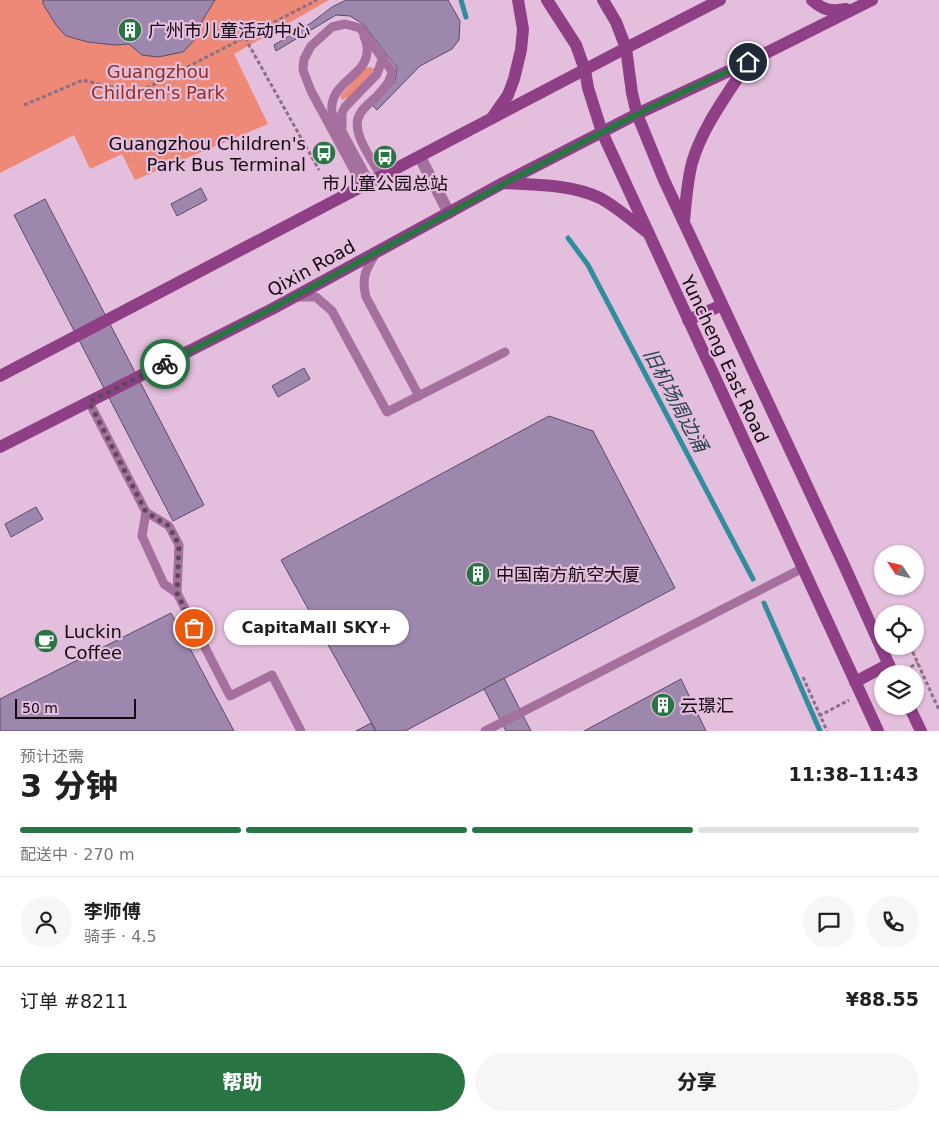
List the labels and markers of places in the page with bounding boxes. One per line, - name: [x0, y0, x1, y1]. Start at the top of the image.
- building icon: 广州市儿童活动中心: [117, 17, 143, 43]
- place label: 广州市儿童活动中心: [148, 20, 310, 41]
- pin: [727, 41, 769, 83]
- place label: Guangzhou Children's Park Bus Terminal: [109, 133, 306, 175]
- bus stop icon: Guangzhou Children's Park Bus Terminal: [311, 140, 337, 166]
- bus stop icon: 市儿童公园总站: [372, 144, 398, 170]
- place label: 市儿童公园总站: [322, 173, 448, 194]
- building icon: 中国南方航空大厦: [465, 561, 491, 587]
- place label: 中国南方航空大厦: [496, 564, 640, 585]
- pin: [173, 607, 215, 649]
- callout: CapitaMall SKY+: [224, 610, 409, 646]
- place label: Luckin Coffee: [64, 621, 122, 663]
- cafe icon: Luckin Coffee: [33, 628, 59, 654]
- building icon: 云璟汇: [650, 692, 676, 718]
- place label: 云璟汇: [680, 695, 734, 716]

